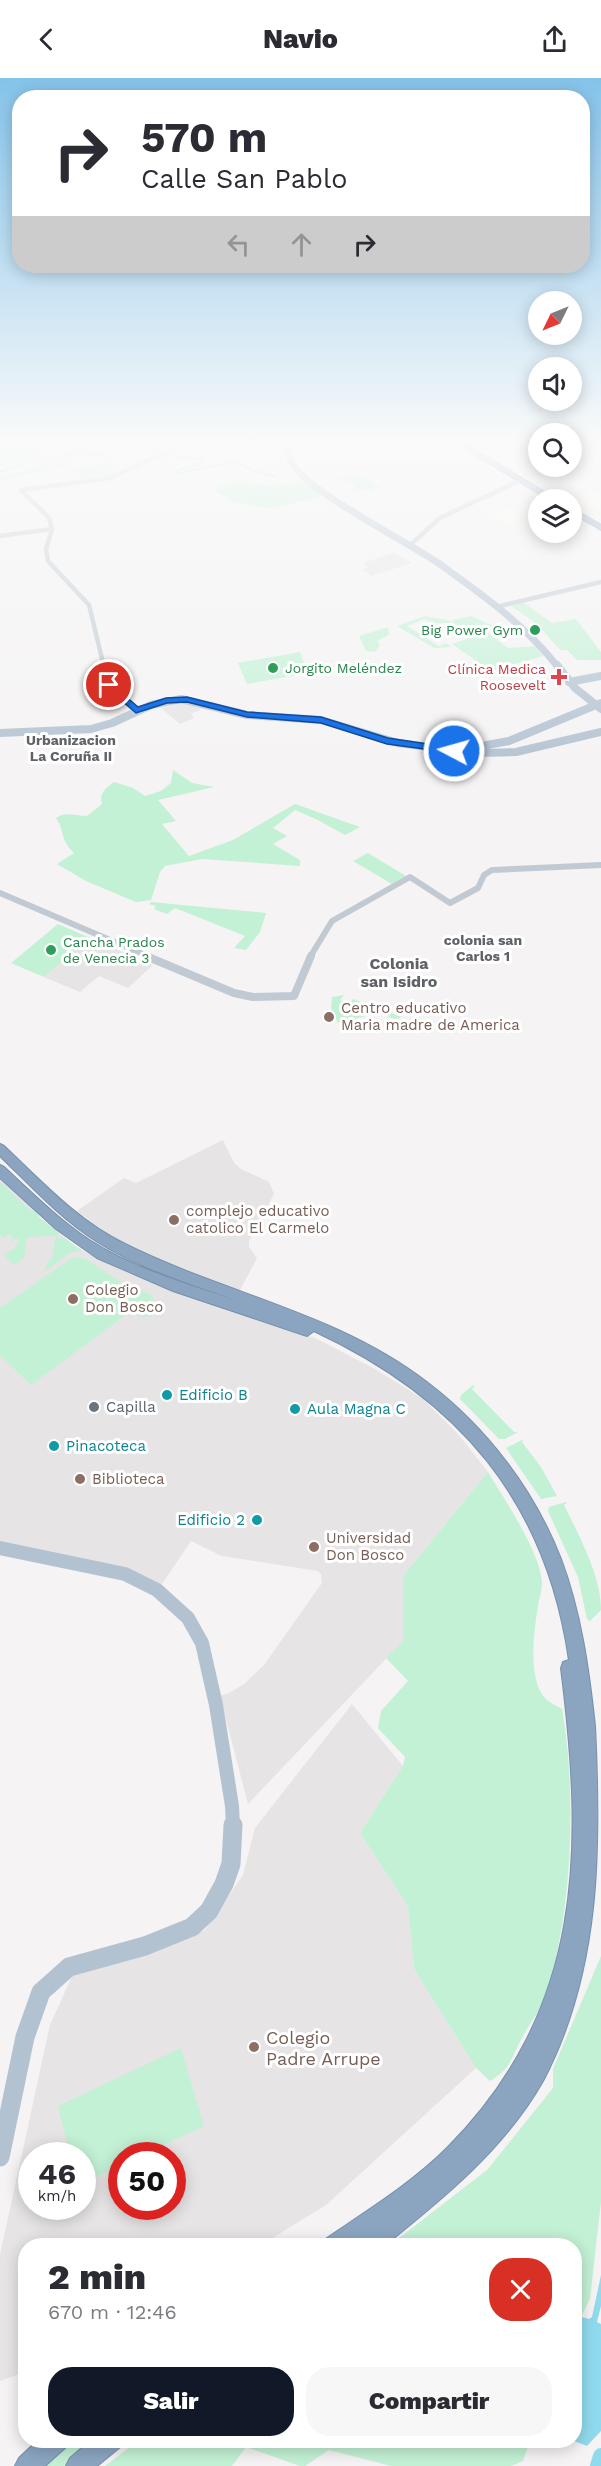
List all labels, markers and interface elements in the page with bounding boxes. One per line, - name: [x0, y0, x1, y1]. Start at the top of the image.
- icon: back: [30, 23, 63, 56]
- text: Navio: [263, 23, 338, 55]
- icon: share: [538, 23, 571, 56]
- text: 570 m: [141, 113, 267, 162]
- icon: right: [42, 114, 120, 192]
- text: Calle San Pablo: [141, 163, 348, 195]
- icon: left: [222, 228, 255, 261]
- icon: ahead: [285, 228, 318, 261]
- icon: right: [348, 228, 381, 261]
- north arrow: [528, 291, 582, 345]
- map controls: [528, 291, 582, 543]
- button: sound: [528, 357, 582, 411]
- button: search: [528, 423, 582, 477]
- button: layers: [528, 489, 582, 543]
- place label: Big Power Gym: [421, 622, 523, 638]
- marker: Big Power Gym: [528, 623, 542, 637]
- pin: [83, 659, 134, 710]
- place label: Jorgito Meléndez: [285, 660, 402, 676]
- marker: Jorgito Meléndez: [266, 661, 280, 675]
- place label: Clínica Medica Roosevelt: [448, 661, 546, 693]
- icon: arrive: [92, 668, 125, 701]
- marker: Clínica Medica Roosevelt: [550, 668, 568, 686]
- position arrow: [422, 719, 486, 783]
- district label: Urbanizacion La Coruña II: [26, 732, 116, 764]
- district label: colonia san Carlos 1: [444, 932, 522, 964]
- place label: Cancha Prados de Venecia 3: [63, 934, 165, 966]
- marker: Cancha Prados de Venecia 3: [44, 943, 58, 957]
- district label: Colonia san Isidro: [361, 954, 438, 991]
- place label: Centro educativo Maria madre de America: [341, 999, 520, 1034]
- marker: Centro educativo Maria madre de America: [322, 1010, 336, 1024]
- place label: complejo educativo catolico El Carmelo: [186, 1202, 329, 1237]
- marker: complejo educativo catolico El Carmelo: [167, 1213, 181, 1227]
- place label: Colegio Don Bosco: [85, 1281, 163, 1316]
- marker: Colegio Don Bosco: [66, 1292, 80, 1306]
- place label: Edificio B: [179, 1386, 248, 1404]
- marker: Edificio B: [160, 1388, 174, 1402]
- place label: Capilla: [106, 1398, 156, 1416]
- marker: Capilla: [87, 1400, 101, 1414]
- place label: Aula Magna C: [307, 1400, 406, 1418]
- marker: Aula Magna C: [288, 1402, 302, 1416]
- place label: Pinacoteca: [66, 1437, 147, 1455]
- marker: Pinacoteca: [47, 1439, 61, 1453]
- place label: Biblioteca: [92, 1470, 165, 1488]
- marker: Biblioteca: [73, 1472, 87, 1486]
- place label: Edificio 2: [177, 1511, 245, 1529]
- marker: Edificio 2: [250, 1513, 264, 1527]
- place label: Universidad Don Bosco: [326, 1529, 411, 1564]
- marker: Universidad Don Bosco: [307, 1540, 321, 1554]
- place label: Colegio Padre Arrupe: [266, 2027, 381, 2069]
- marker: Colegio Padre Arrupe: [247, 2040, 261, 2054]
- speed limit sign: 50: [108, 2142, 186, 2220]
- text: 46: [38, 2156, 76, 2191]
- text: km/h: [38, 2187, 76, 2205]
- text: 2 min: [48, 2256, 146, 2298]
- button: close: [489, 2258, 552, 2321]
- text: 670 m · 12:46: [48, 2300, 177, 2324]
- button: Salir: [48, 2367, 294, 2436]
- button: Compartir: [306, 2367, 552, 2436]

